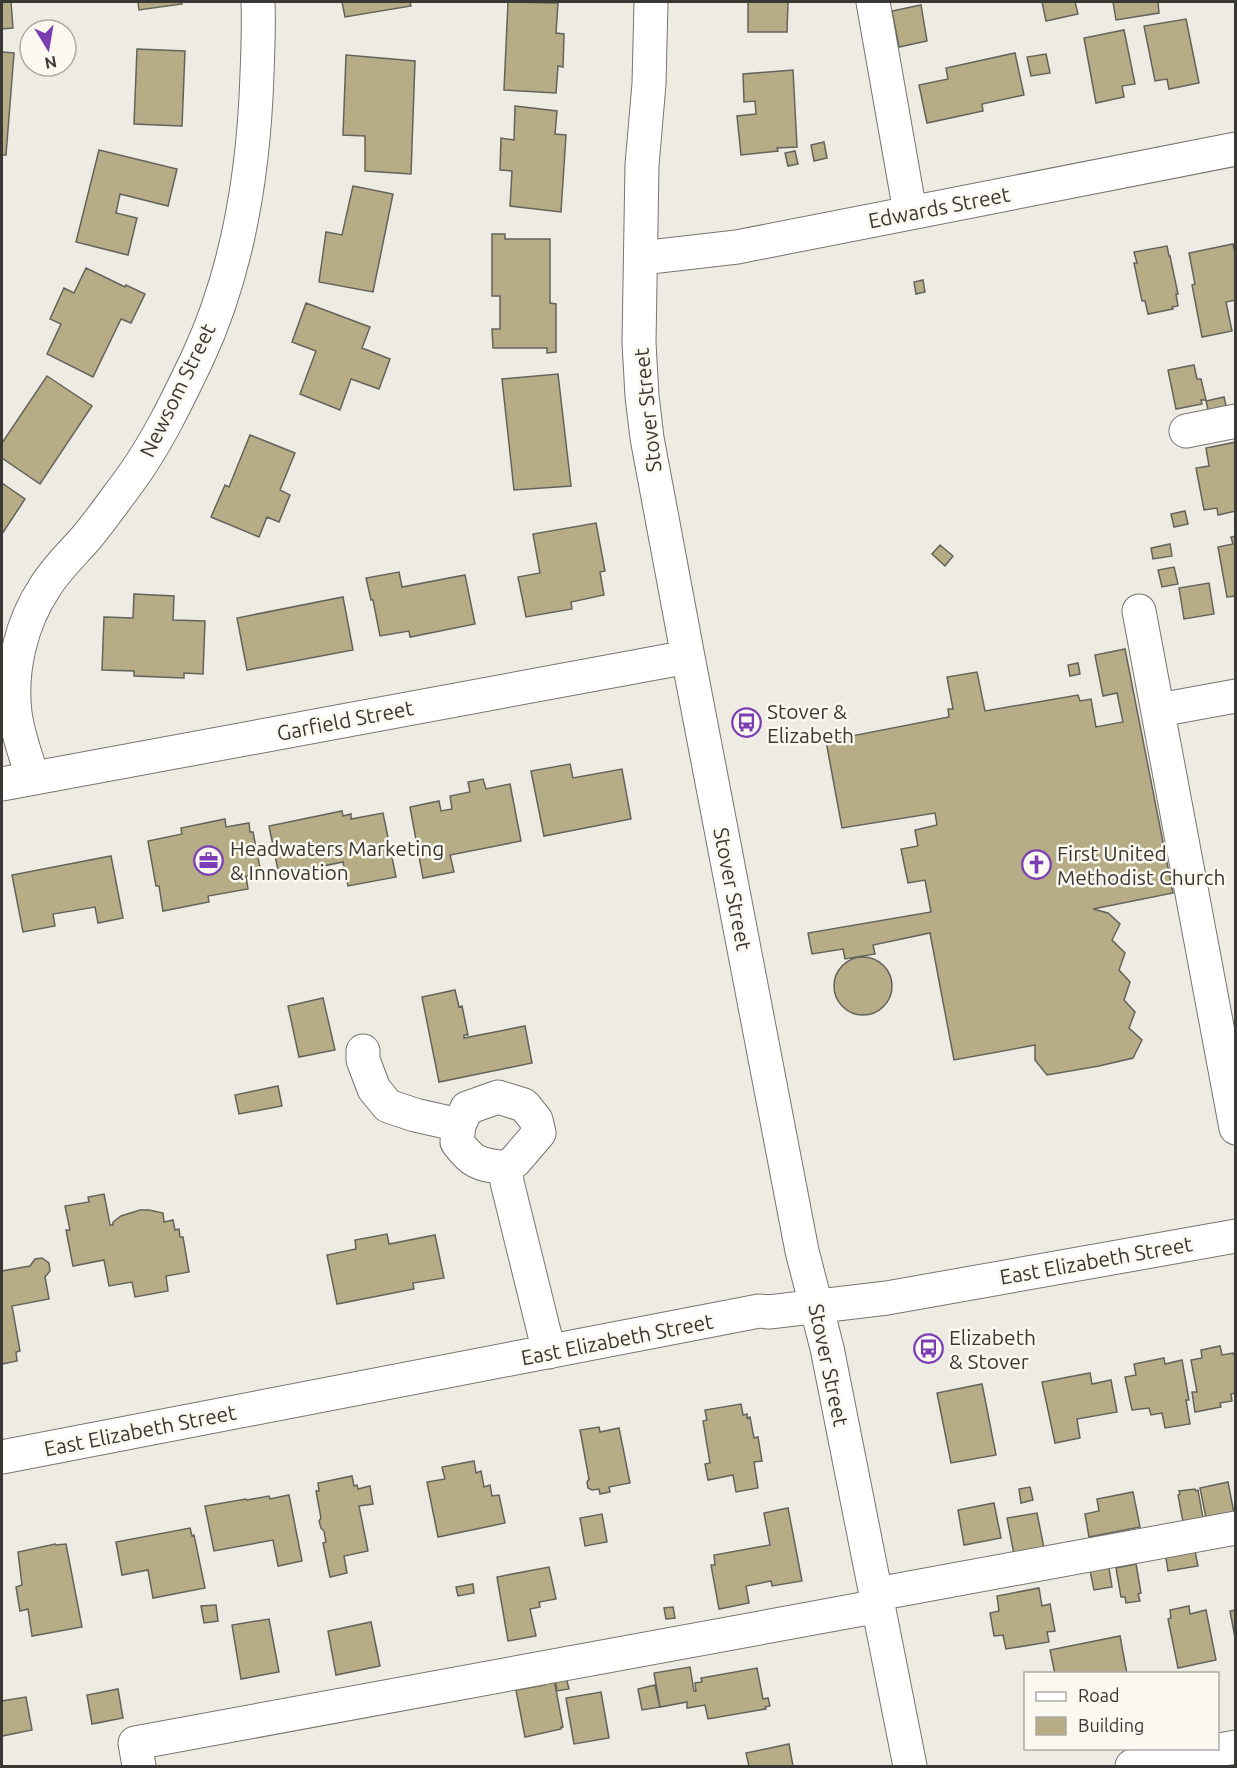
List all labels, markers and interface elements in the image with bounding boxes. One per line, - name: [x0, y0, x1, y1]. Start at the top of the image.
- north arrow: [18, 18, 78, 78]
- text: N: [43, 53, 58, 73]
- street label: Edwards Street: [866, 182, 1012, 232]
- street label: Newsom Street: [134, 319, 220, 461]
- street label: Stover Street: [629, 347, 665, 473]
- street label: Garfield Street: [275, 695, 415, 745]
- place label: Stover & Elizabeth: [767, 699, 854, 747]
- bus stop icon: Stover & Elizabeth: [730, 707, 762, 739]
- street label: Stover Street: [709, 826, 757, 952]
- place label: Headwaters Marketing & Innovation: [230, 836, 444, 884]
- place label: First United Methodist Church: [1057, 841, 1225, 889]
- office icon: Headwaters Marketing & Innovation: [193, 844, 225, 876]
- church icon: First United Methodist Church: [1020, 849, 1052, 881]
- street label: East Elizabeth Street: [998, 1231, 1194, 1289]
- street label: Stover Street: [804, 1302, 854, 1428]
- street label: East Elizabeth Street: [519, 1309, 715, 1369]
- place label: Elizabeth & Stover: [949, 1325, 1036, 1373]
- bus stop icon: Elizabeth & Stover: [912, 1333, 944, 1365]
- street label: East Elizabeth Street: [42, 1400, 238, 1460]
- legend: [1024, 1672, 1219, 1750]
- text: Road: [1078, 1685, 1120, 1705]
- text: Building: [1078, 1715, 1144, 1735]

